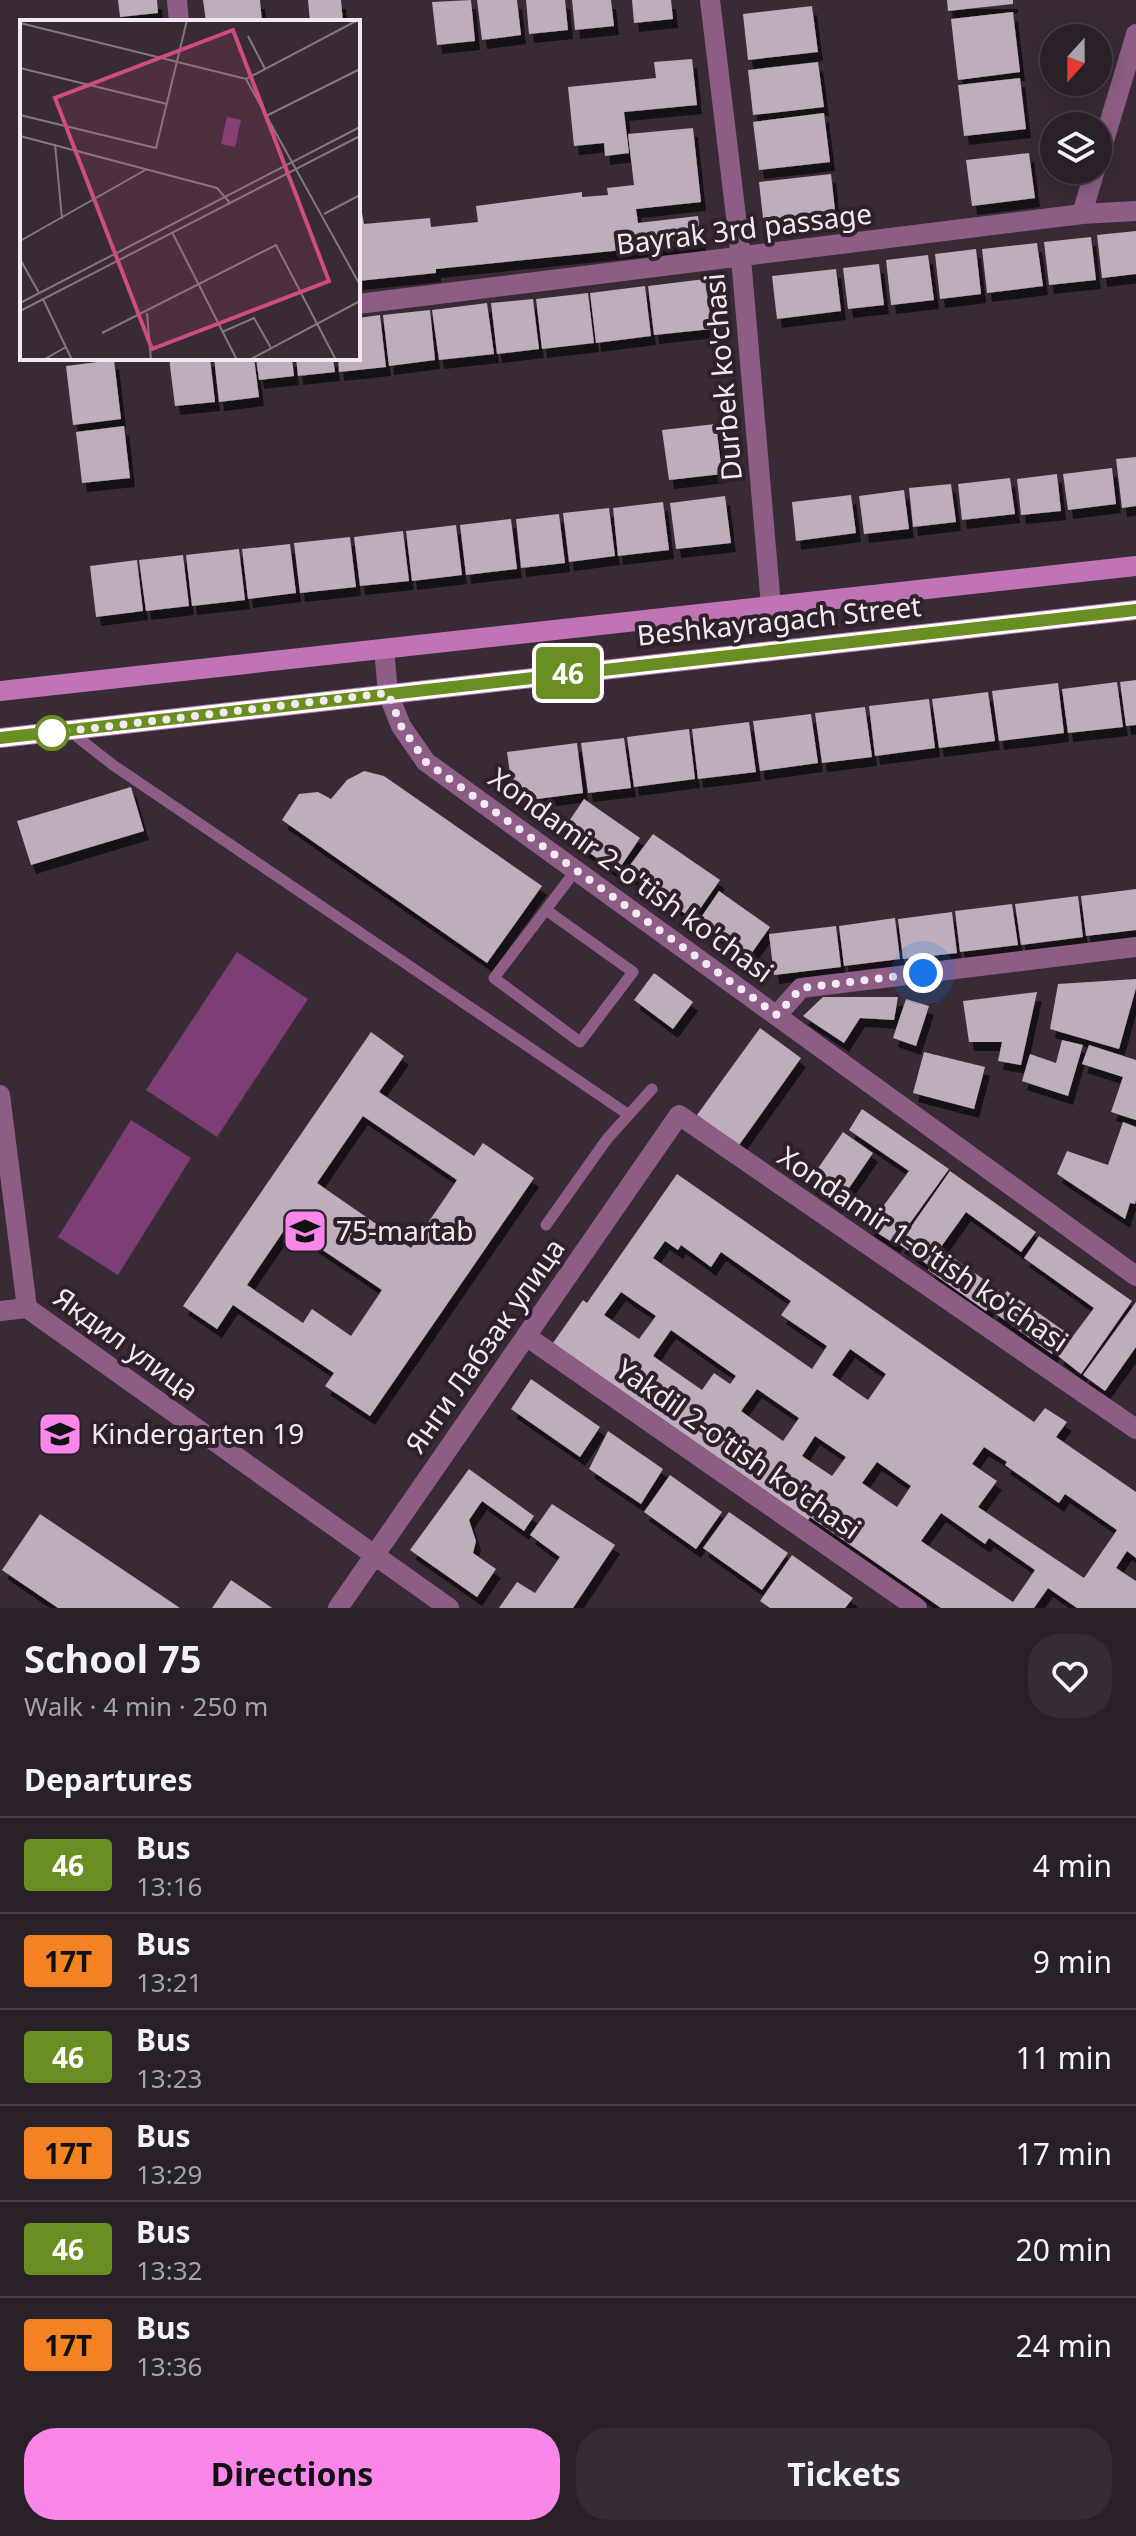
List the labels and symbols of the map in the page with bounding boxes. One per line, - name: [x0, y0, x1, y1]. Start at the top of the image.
- inset map: [20, 20, 360, 360]
- north arrow: [1040, 24, 1112, 96]
- street label: Bayrak 3rd passage: [614, 193, 874, 263]
- street label: Durbek ko'chasi: [694, 272, 750, 482]
- street label: Beshkayragach Street: [635, 586, 923, 654]
- line badge: 46: [532, 647, 604, 699]
- unlabelled marker: [35, 716, 69, 750]
- street label: Xondamir 2-o'tish ko'chasi: [482, 758, 781, 990]
- your location: [903, 953, 943, 993]
- street label: Xondamir 1-o'tish ko'chasi: [771, 1137, 1076, 1360]
- school or university icon: 75-martab: [281, 1207, 329, 1255]
- place label: 75-martab: [336, 1211, 474, 1249]
- street label: Янги Лабзак улица: [396, 1230, 573, 1461]
- street label: Якдил улица: [47, 1278, 207, 1409]
- street label: Yakdil 2-o'tish ko'chasi: [609, 1349, 869, 1547]
- school or university icon: Kindergarten 19: [36, 1410, 84, 1458]
- place label: Kindergarten 19: [91, 1414, 304, 1452]

